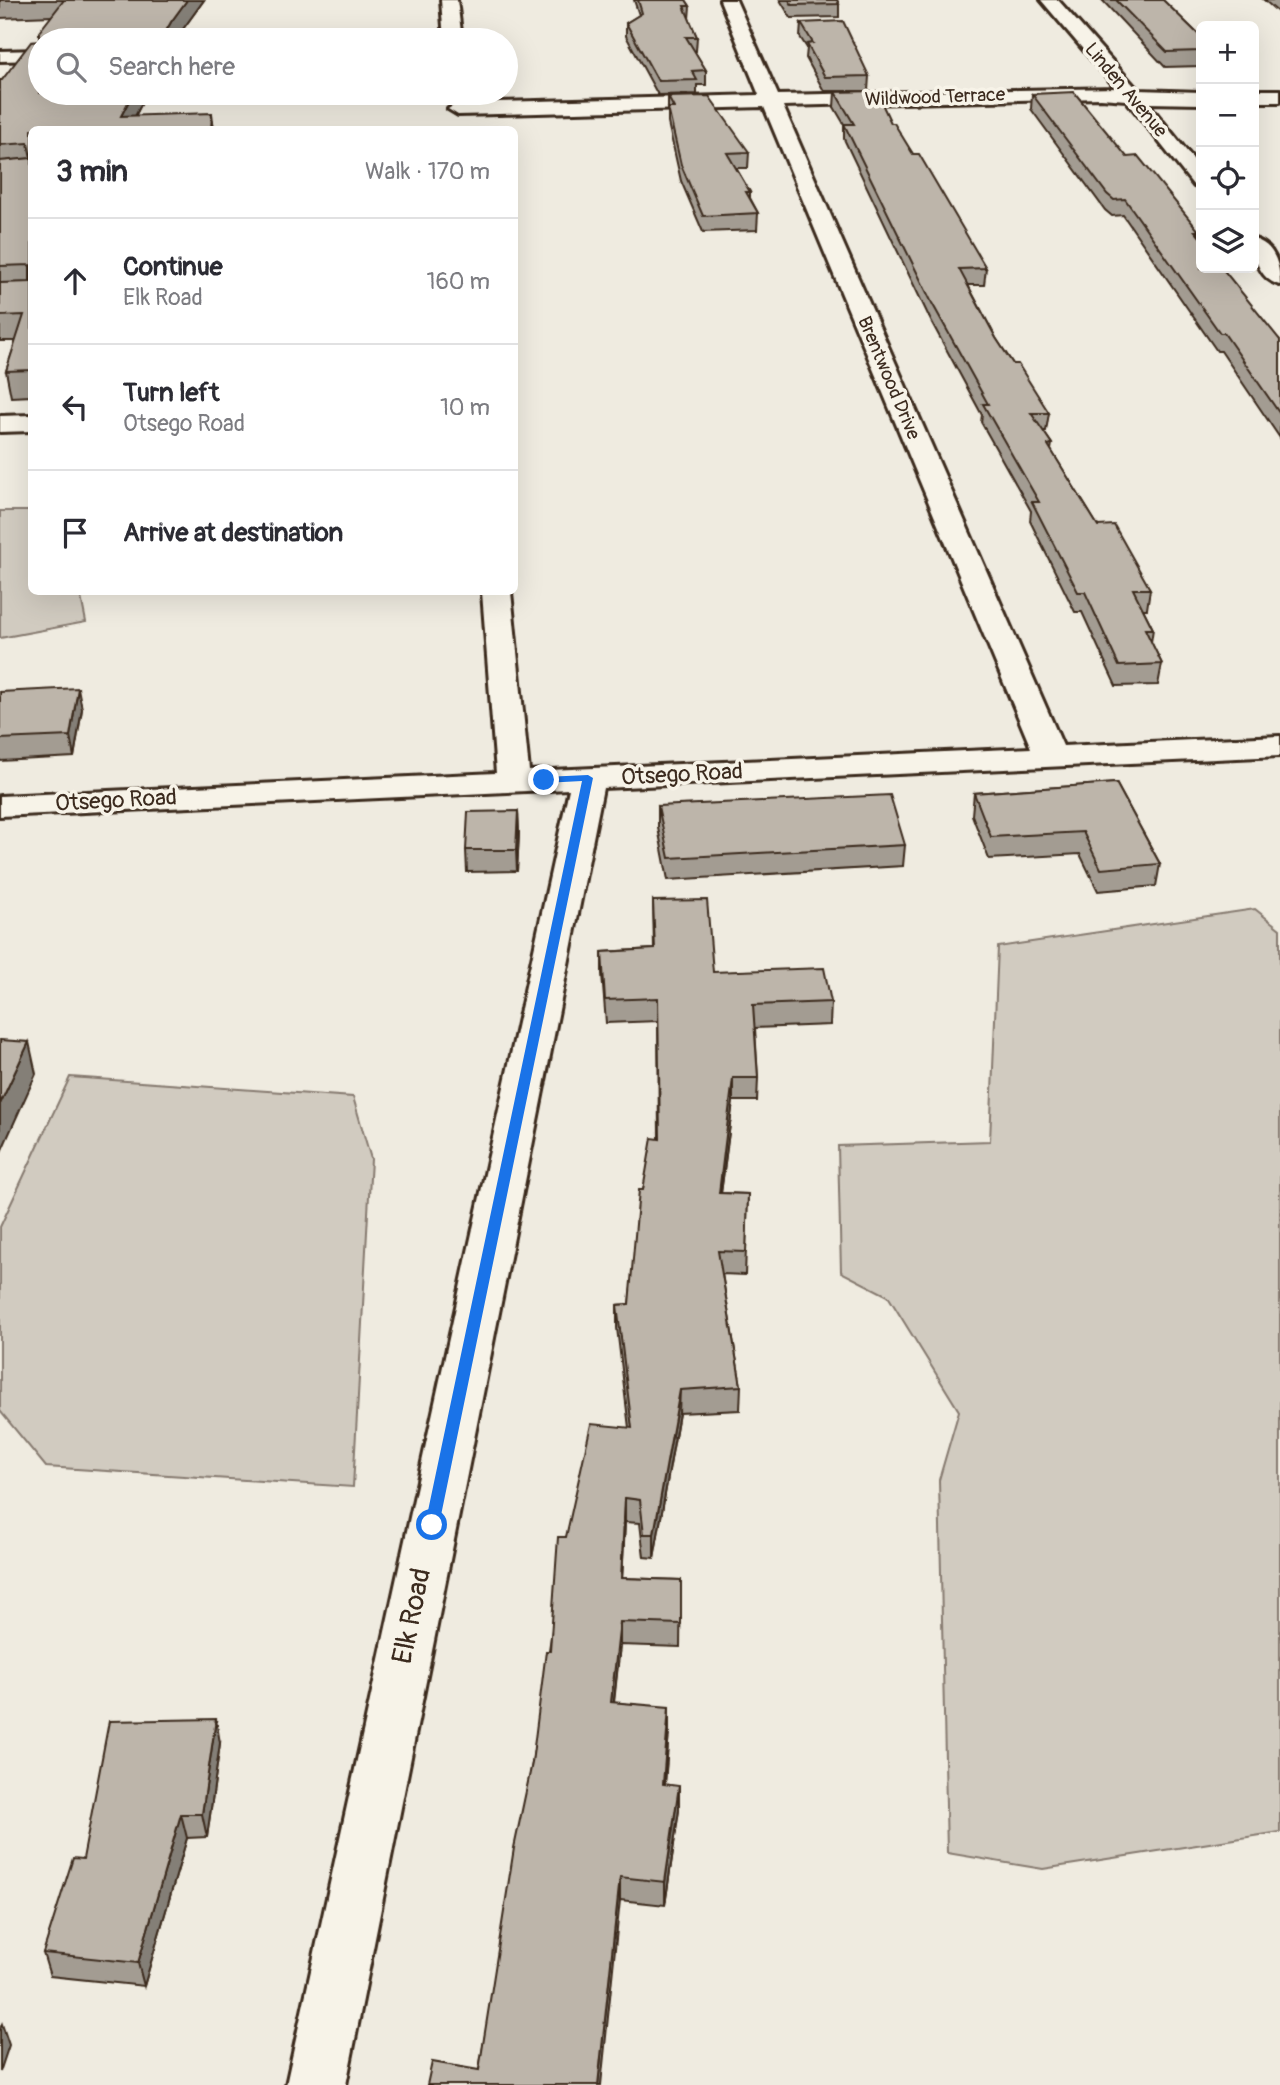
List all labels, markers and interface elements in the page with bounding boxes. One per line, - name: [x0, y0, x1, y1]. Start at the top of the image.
- map controls: [1196, 21, 1259, 273]
- button: +: [1196, 21, 1259, 84]
- search box: [28, 28, 518, 105]
- street label: Linden Avenue: [1079, 38, 1173, 143]
- icon: search: [52, 48, 90, 86]
- text: Search here: [108, 51, 235, 83]
- street label: Wildwood Terrace: [864, 83, 1006, 111]
- button: −: [1196, 84, 1259, 147]
- button: locate: [1196, 147, 1259, 210]
- text: 3 min: [56, 153, 128, 190]
- text: Walk · 170 m: [365, 157, 490, 186]
- button: layers: [1196, 210, 1259, 273]
- text: Continue: [123, 251, 223, 283]
- icon: ahead: [56, 262, 94, 300]
- text: 160 m: [426, 267, 490, 296]
- text: Elk Road: [123, 283, 203, 312]
- street label: Brentwood Drive: [852, 313, 926, 444]
- text: Turn left: [123, 377, 219, 409]
- icon: left: [56, 388, 94, 426]
- text: 10 m: [440, 393, 490, 422]
- text: Otsego Road: [123, 409, 245, 438]
- icon: arrive: [56, 514, 94, 552]
- text: Arrive at destination: [123, 517, 343, 549]
- street label: Otsego Road: [620, 756, 744, 792]
- route end: [528, 764, 559, 795]
- street label: Otsego Road: [54, 782, 178, 818]
- route start: [416, 1509, 447, 1540]
- street label: Elk Road: [385, 1565, 439, 1667]

